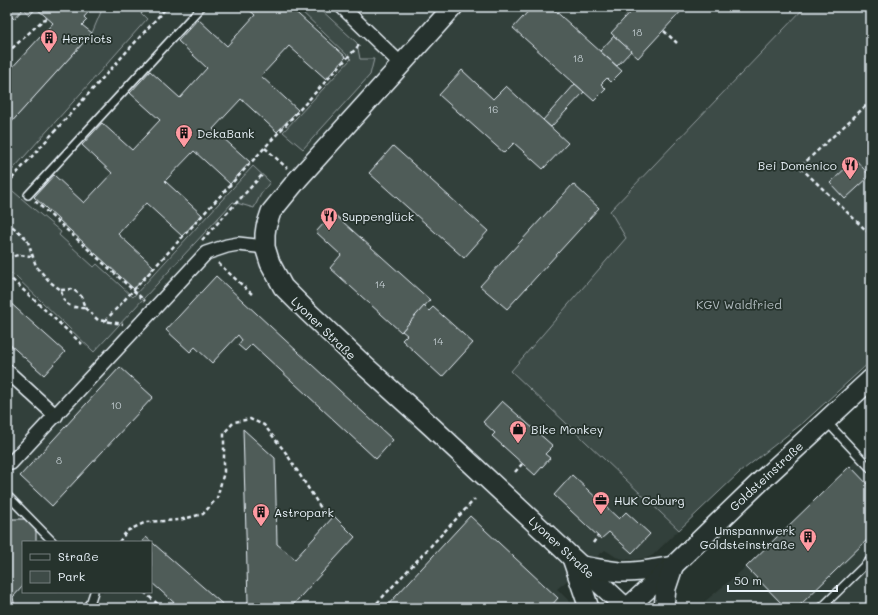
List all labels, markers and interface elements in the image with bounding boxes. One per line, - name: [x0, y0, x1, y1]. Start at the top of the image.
- house number: 18: [632, 25, 642, 39]
- building icon: Herriots: [39, 28, 59, 53]
- place label: Herriots: [62, 30, 112, 46]
- house number: 18: [573, 51, 583, 65]
- house number: 16: [488, 102, 498, 116]
- building icon: DekaBank: [174, 123, 194, 148]
- place label: DekaBank: [197, 125, 254, 141]
- restaurant icon: Bei Domenico: [840, 155, 860, 180]
- place label: Bei Domenico: [758, 157, 837, 173]
- restaurant icon: Suppenglück: [319, 206, 339, 231]
- place label: Suppenglück: [342, 208, 414, 224]
- house number: 14: [375, 277, 385, 291]
- street label: Lyoner Straße: [288, 293, 360, 363]
- park label: KGV Waldfried: [696, 296, 782, 312]
- house number: 14: [433, 334, 443, 348]
- house number: 10: [111, 398, 121, 412]
- shop icon: Bike Monkey: [508, 419, 528, 444]
- place label: Bike Monkey: [531, 421, 603, 437]
- street label: Goldsteinstraße: [726, 438, 806, 514]
- house number: 8: [56, 453, 62, 467]
- office icon: HUK Coburg: [591, 490, 611, 515]
- place label: HUK Coburg: [614, 492, 685, 508]
- building icon: Astropark: [251, 502, 271, 527]
- place label: Astropark: [274, 504, 334, 520]
- street label: Lyoner Straße: [526, 512, 598, 582]
- place label: Umspannwerk Goldsteinstraße: [700, 522, 795, 552]
- building icon: Umspannwerk Goldsteinstraße: [798, 527, 818, 552]
- legend: [22, 541, 152, 593]
- text: Straße: [58, 548, 99, 564]
- scale bar: [728, 567, 837, 593]
- text: Park: [58, 568, 85, 584]
- text: 50 m: [734, 572, 762, 588]

